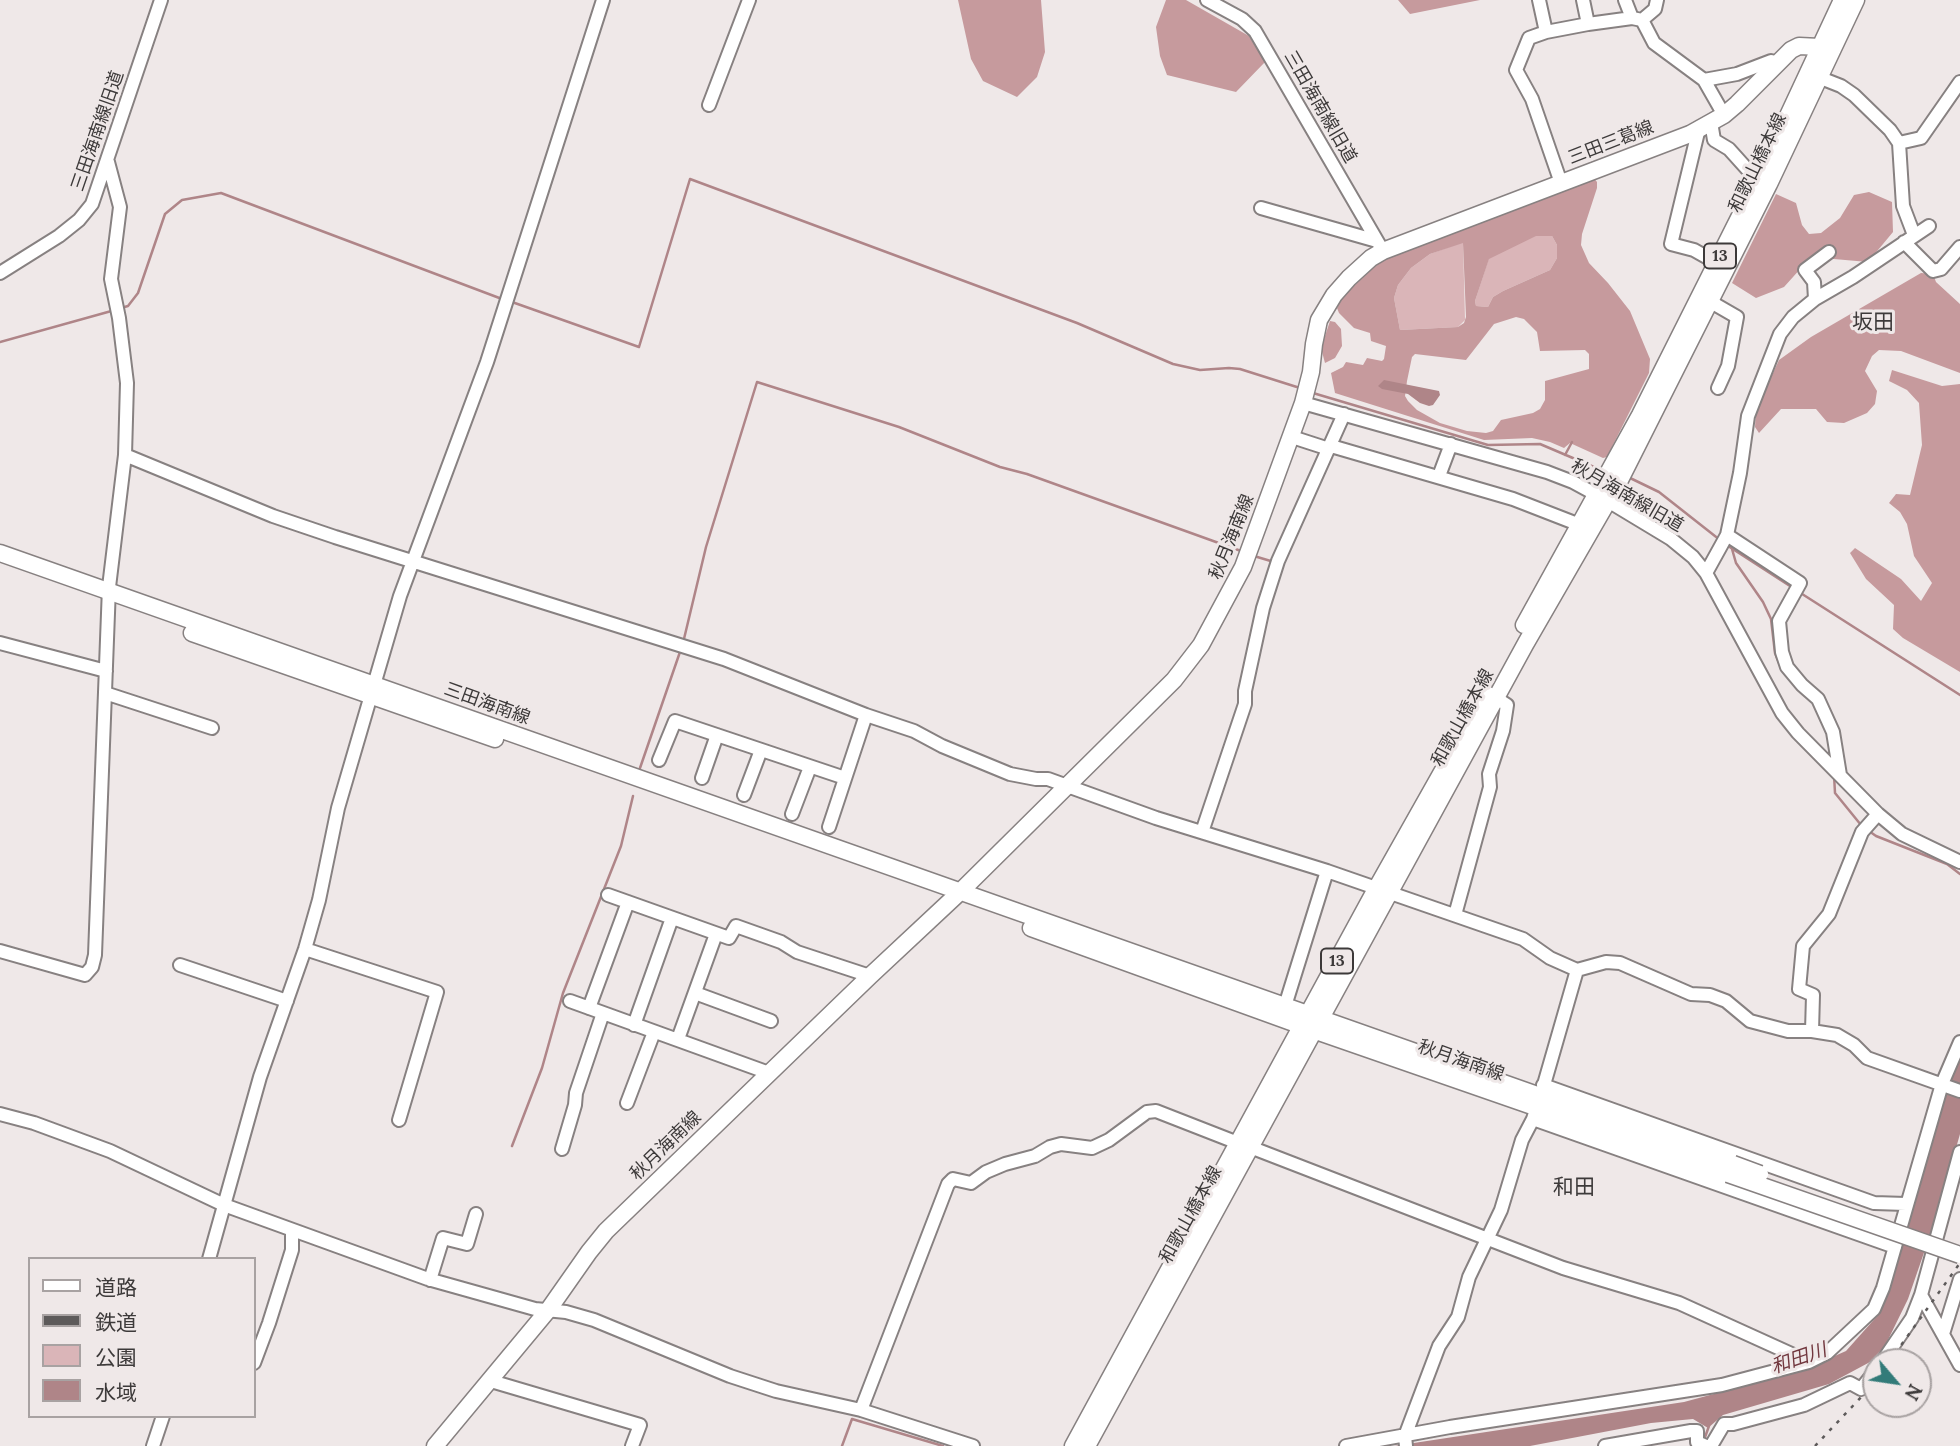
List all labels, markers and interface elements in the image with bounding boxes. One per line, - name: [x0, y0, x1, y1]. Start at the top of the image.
- street label: 三田海南線旧道: [1279, 47, 1361, 167]
- street label: 三田海南線旧道: [67, 68, 129, 194]
- street label: 和歌山橋本線: [1725, 110, 1791, 216]
- street label: 三田三葛線: [1565, 117, 1657, 169]
- road number: 13: [1704, 244, 1736, 268]
- district label: 坂田: [1852, 310, 1894, 336]
- street label: 秋月海南線旧道: [1567, 455, 1687, 537]
- street label: 秋月海南線: [1205, 491, 1259, 583]
- street label: 和歌山橋本線: [1427, 666, 1499, 770]
- street label: 三田海南線: [441, 678, 533, 730]
- road number: 13: [1321, 948, 1353, 973]
- street label: 秋月海南線: [1415, 1036, 1507, 1086]
- street label: 秋月海南線: [626, 1107, 706, 1185]
- street label: 和歌山橋本線: [1155, 1163, 1227, 1267]
- district label: 和田: [1553, 1175, 1595, 1201]
- legend: [28, 1257, 256, 1418]
- text: 道路: [95, 1274, 137, 1301]
- text: 鉄道: [95, 1309, 137, 1336]
- water label: 和田川: [1768, 1339, 1830, 1379]
- text: 公園: [95, 1344, 137, 1371]
- north arrow: [1862, 1348, 1932, 1418]
- text: 水域: [95, 1379, 137, 1406]
- text: N: [1900, 1380, 1928, 1404]

